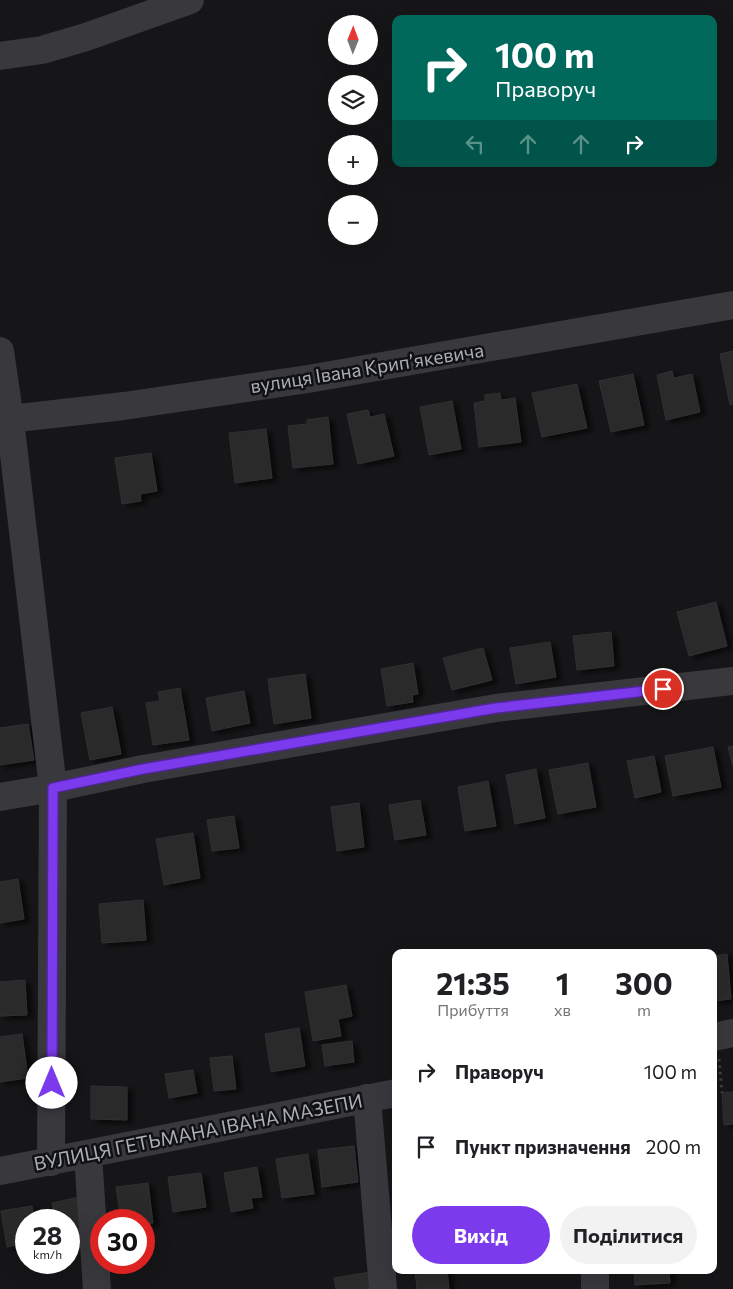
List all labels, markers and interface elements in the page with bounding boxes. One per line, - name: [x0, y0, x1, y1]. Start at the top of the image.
- north arrow: [328, 15, 378, 65]
- map controls: [328, 15, 378, 245]
- text: 100 m: [495, 32, 595, 75]
- icon: right: [412, 35, 477, 100]
- button: layers: [328, 75, 378, 125]
- text: Праворуч: [495, 75, 596, 102]
- icon: left: [461, 130, 489, 158]
- icon: ahead: [514, 130, 542, 158]
- icon: ahead: [567, 130, 595, 158]
- icon: right: [620, 130, 648, 158]
- button: +: [328, 135, 378, 185]
- button: −: [328, 195, 378, 245]
- street label: вулиця Івана Крипʼякевича: [249, 338, 485, 397]
- pin: [642, 668, 684, 710]
- icon: arrive: [649, 675, 677, 703]
- text: 21:35: [436, 964, 510, 1001]
- text: 1: [556, 964, 569, 1001]
- text: 300: [615, 964, 673, 1001]
- text: Прибуття: [437, 1000, 509, 1019]
- text: хв: [554, 1000, 571, 1019]
- text: m: [637, 1000, 651, 1019]
- position arrow: [25, 1056, 77, 1108]
- icon: right: [412, 1058, 440, 1086]
- text: Праворуч: [455, 1060, 544, 1083]
- text: 100 m: [644, 1060, 697, 1083]
- street label: ВУЛИЦЯ ГЕТЬМАНА ІВАНА МАЗЕПИ: [32, 1088, 364, 1175]
- icon: arrive: [412, 1133, 440, 1161]
- text: Пункт призначення: [455, 1135, 631, 1158]
- text: 200 m: [646, 1135, 701, 1158]
- button: Вихід: [412, 1206, 550, 1264]
- button: Поділитися: [560, 1206, 697, 1264]
- speed limit sign: 30: [90, 1209, 155, 1274]
- text: 28: [33, 1220, 62, 1250]
- text: km/h: [33, 1247, 62, 1261]

